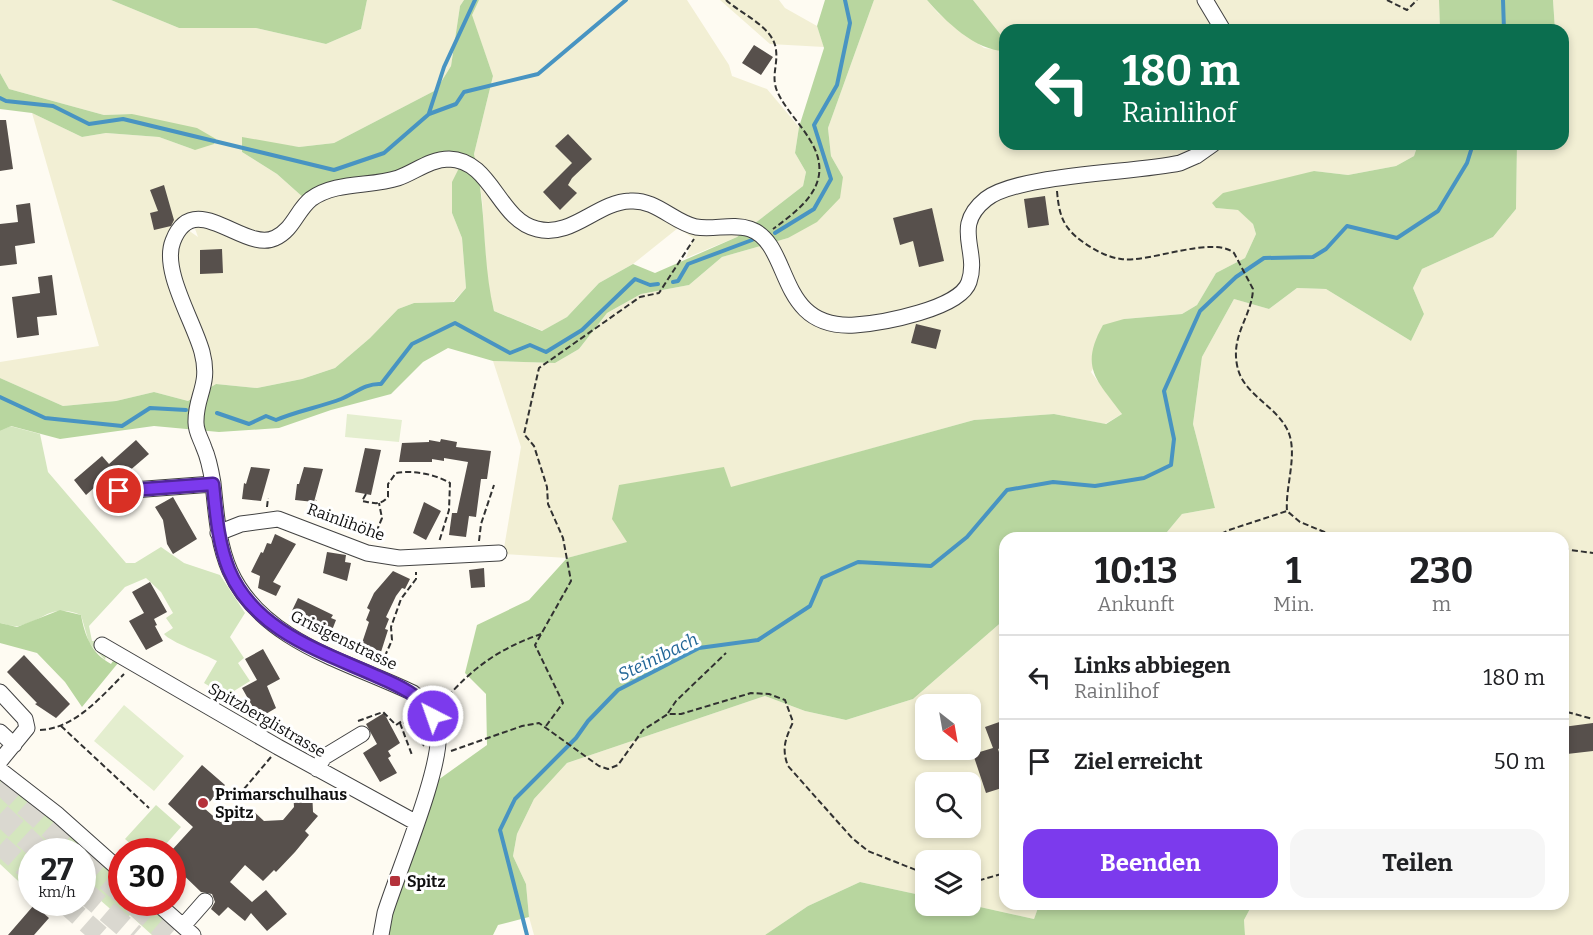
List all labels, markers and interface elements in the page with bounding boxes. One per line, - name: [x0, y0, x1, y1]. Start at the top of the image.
- text: 180 m: [1122, 46, 1240, 96]
- icon: left: [1023, 48, 1101, 126]
- text: Rainlihof: [1122, 97, 1237, 129]
- pin: [93, 465, 144, 516]
- icon: arrive: [102, 474, 135, 507]
- street label: Rainlihöhe: [305, 499, 387, 545]
- text: 10:13: [1095, 549, 1178, 593]
- text: 1: [1286, 549, 1301, 593]
- text: 230: [1410, 549, 1473, 593]
- text: Ankunft: [1098, 592, 1175, 616]
- text: Min.: [1273, 592, 1314, 616]
- text: m: [1432, 592, 1451, 616]
- street label: Grisigenstrasse: [288, 606, 400, 674]
- water label: Steinibach: [614, 628, 702, 686]
- text: Links abbiegen: [1074, 652, 1231, 679]
- icon: left: [1023, 661, 1056, 694]
- text: 180 m: [1483, 664, 1545, 691]
- street label: Spitzberglistrasse: [205, 679, 329, 761]
- text: Rainlihof: [1074, 679, 1159, 703]
- position arrow: [401, 684, 465, 748]
- north arrow: [915, 694, 981, 760]
- map controls: [915, 694, 981, 916]
- icon: arrive: [1023, 745, 1056, 778]
- text: Ziel erreicht: [1074, 748, 1203, 775]
- text: 50 m: [1494, 748, 1545, 775]
- button: search: [915, 772, 981, 838]
- place label: Primarschulhaus Spitz: [215, 785, 347, 822]
- marker: Primarschulhaus Spitz: [196, 796, 210, 810]
- button: Beenden: [1023, 829, 1278, 898]
- button: Teilen: [1290, 829, 1545, 898]
- speed limit sign: 30: [108, 838, 186, 916]
- button: layers: [915, 850, 981, 916]
- text: 27: [41, 852, 73, 888]
- place label: Spitz: [407, 872, 445, 891]
- marker: Spitz: [388, 874, 402, 888]
- text: km/h: [38, 883, 76, 901]

